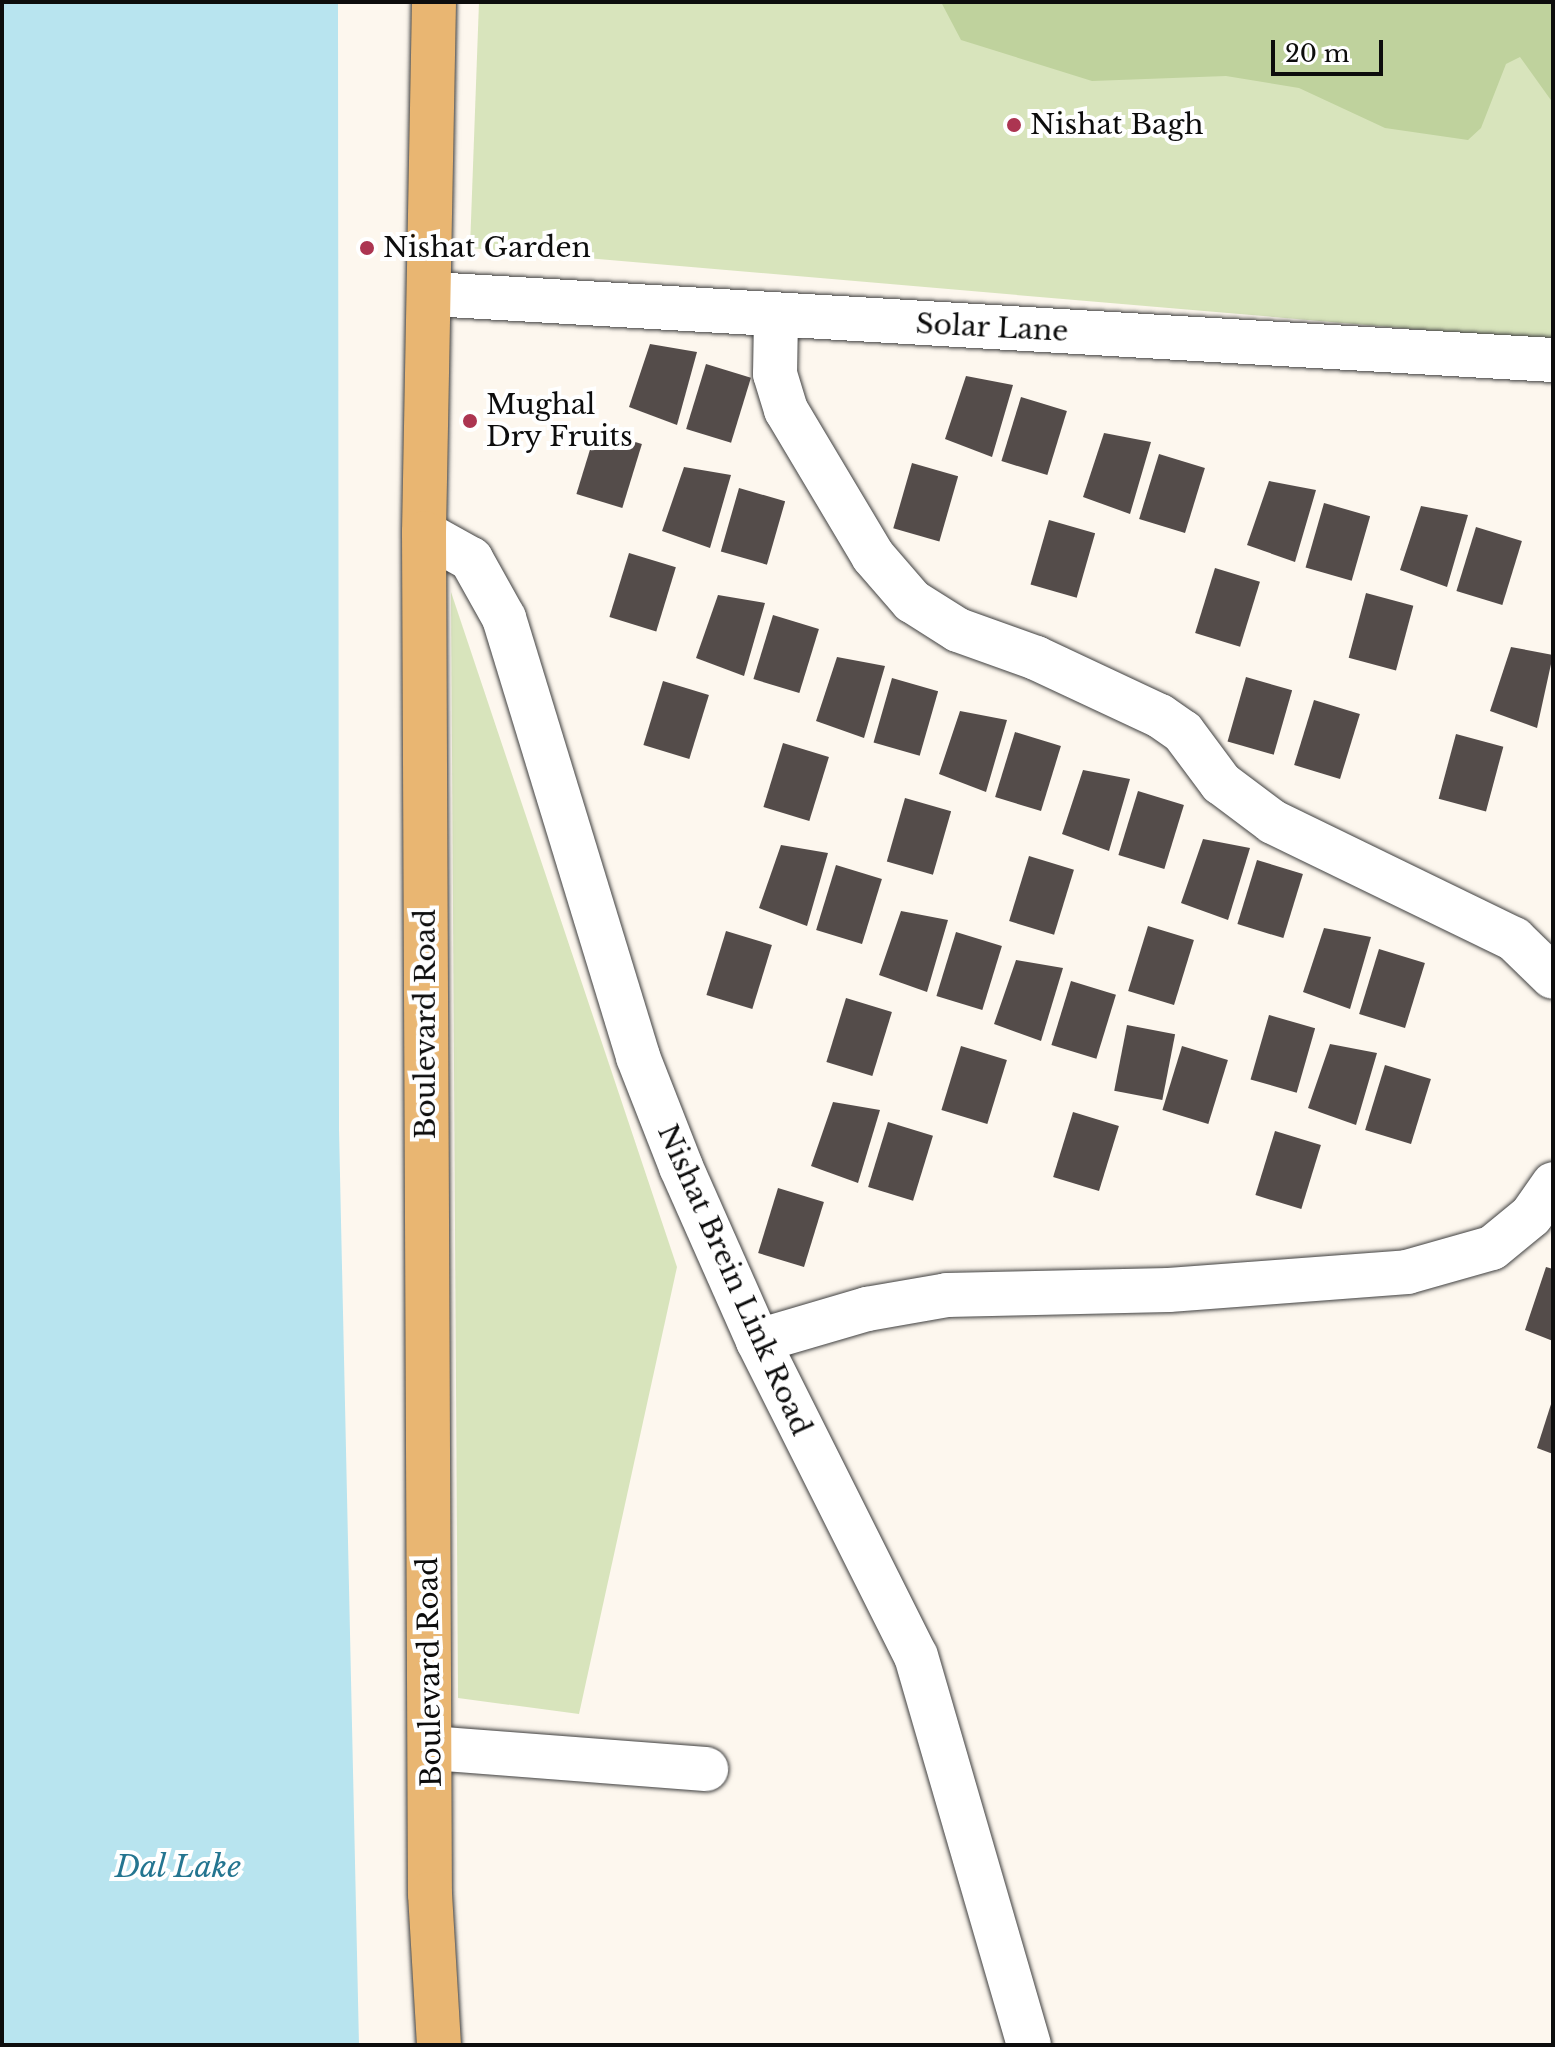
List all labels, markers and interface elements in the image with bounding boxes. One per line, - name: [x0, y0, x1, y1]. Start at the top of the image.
- scale bar: [1275, 24, 1387, 74]
- text: 20 m: [1285, 39, 1350, 68]
- place label: Nishat Bagh: [1030, 108, 1204, 142]
- marker: Nishat Bagh: [1005, 116, 1023, 134]
- place label: Nishat Garden: [383, 231, 591, 265]
- marker: Nishat Garden: [358, 239, 376, 257]
- street label: Solar Lane: [914, 307, 1070, 349]
- place label: Mughal Dry Fruits: [486, 388, 634, 454]
- marker: Mughal Dry Fruits: [461, 412, 479, 430]
- street label: Boulevard Road: [409, 909, 443, 1139]
- street label: Nishat Brein Link Road: [650, 1119, 818, 1441]
- street label: Boulevard Road: [411, 1557, 449, 1787]
- water label: Dal Lake: [115, 1849, 241, 1885]

